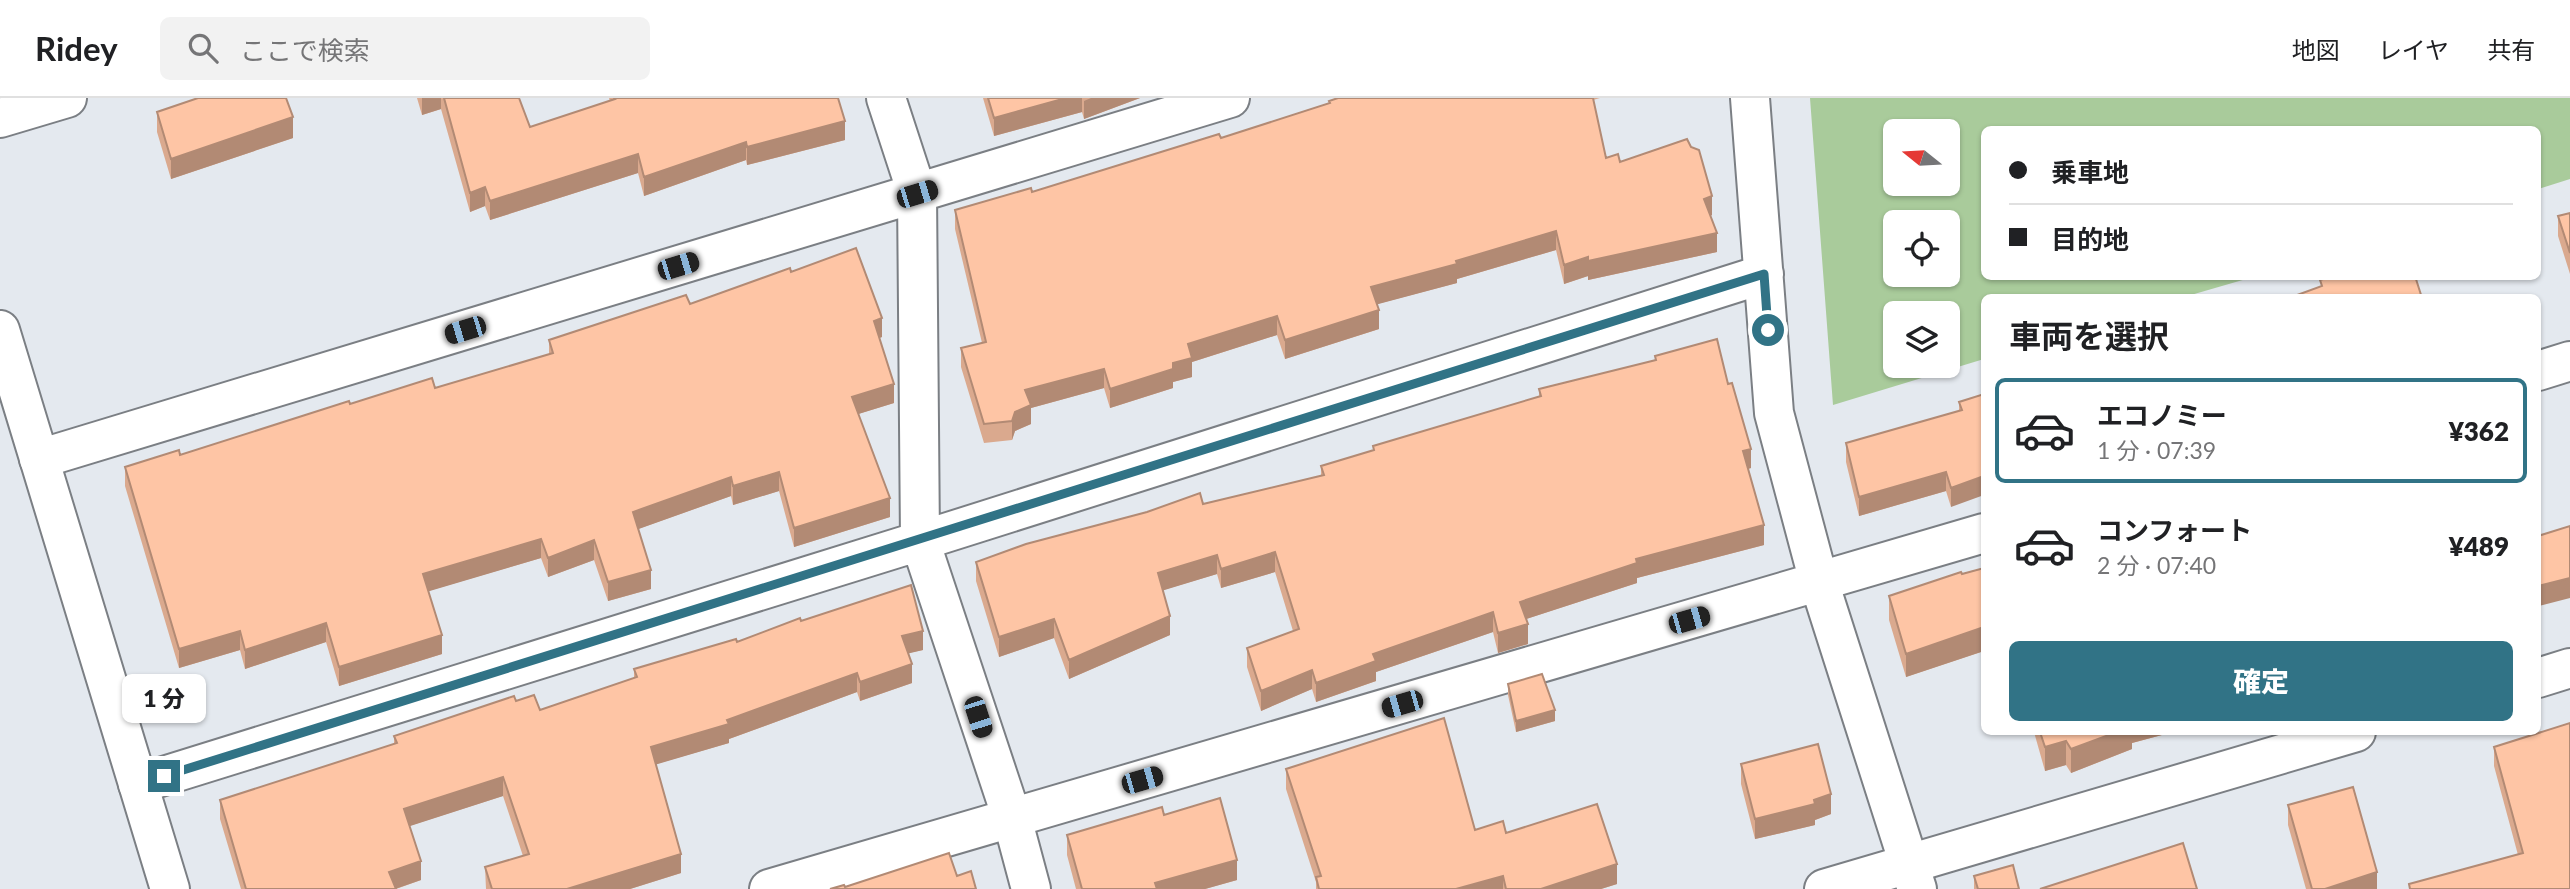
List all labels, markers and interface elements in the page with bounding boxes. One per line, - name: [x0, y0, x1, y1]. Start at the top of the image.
- search box: [160, 17, 650, 80]
- text: Ridey: [35, 28, 118, 68]
- icon: search: [184, 29, 222, 67]
- text: ここで検索: [240, 34, 370, 66]
- text: 地図: [2292, 35, 2340, 64]
- text: レイヤ: [2378, 35, 2449, 64]
- text: 共有: [2487, 35, 2535, 64]
- north arrow: [1883, 119, 1960, 196]
- map controls: [1883, 119, 1960, 378]
- text: 乗車地: [2051, 156, 2129, 188]
- car: [894, 178, 941, 210]
- button: locate: [1883, 210, 1960, 287]
- text: 目的地: [2051, 223, 2129, 255]
- car: [655, 250, 702, 282]
- button: layers: [1883, 301, 1960, 378]
- car: [442, 314, 489, 346]
- route start: [1752, 314, 1784, 346]
- text: 車両を選択: [2009, 316, 2169, 355]
- icon: car: [2013, 399, 2076, 462]
- text: エコノミー: [2097, 399, 2227, 431]
- text: ¥362: [2449, 415, 2509, 447]
- text: 1 分 · 07:39: [2097, 436, 2216, 464]
- icon: car: [2013, 514, 2076, 577]
- text: コンフォート: [2097, 514, 2252, 546]
- text: ¥489: [2449, 530, 2509, 562]
- text: 2 分 · 07:40: [2097, 551, 2216, 579]
- car: [1666, 604, 1713, 636]
- button: 確定: [2009, 641, 2513, 721]
- callout: 1 分: [122, 674, 206, 724]
- text: 1 分: [143, 684, 185, 712]
- car: [1379, 688, 1426, 720]
- car: [962, 694, 995, 740]
- route end: [148, 760, 180, 792]
- car: [1119, 764, 1166, 796]

